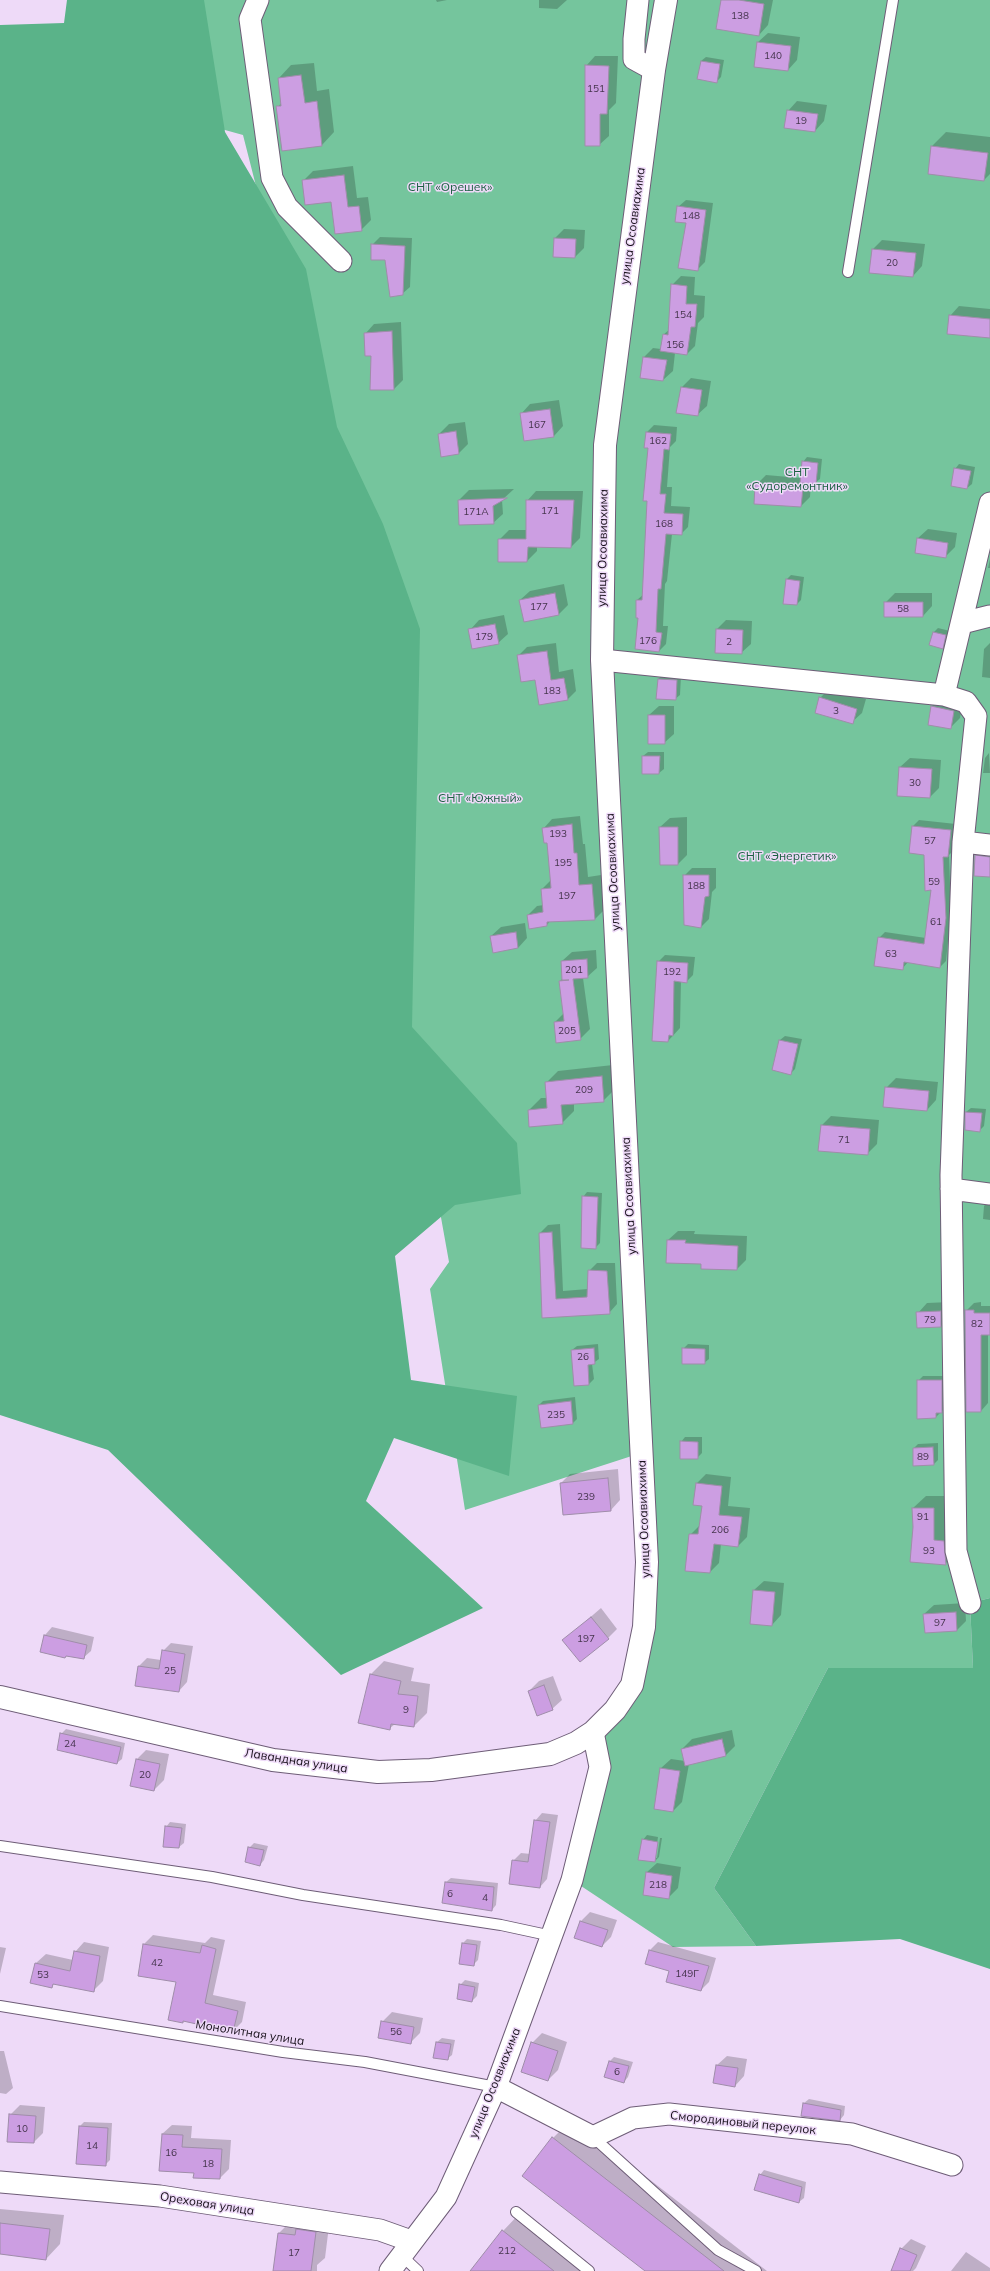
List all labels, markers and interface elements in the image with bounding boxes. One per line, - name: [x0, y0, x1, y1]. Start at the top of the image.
- house number: 138: [731, 10, 749, 22]
- house number: 140: [764, 50, 782, 62]
- house number: 151: [587, 83, 605, 95]
- house number: 19: [795, 115, 807, 127]
- street label: улица Осоавиахима: [618, 167, 648, 285]
- park label: СНТ «Орешек»: [408, 180, 492, 194]
- house number: 148: [682, 210, 700, 222]
- house number: 20: [886, 257, 898, 269]
- house number: 154: [674, 309, 692, 321]
- house number: 156: [666, 339, 684, 351]
- house number: 167: [528, 419, 546, 431]
- house number: 162: [649, 435, 667, 447]
- park label: СНТ «Судоремонтник»: [746, 465, 848, 493]
- street label: улица Осоавиахима: [595, 489, 611, 607]
- house number: 171: [541, 505, 559, 517]
- house number: 171А: [463, 506, 489, 518]
- house number: 168: [655, 518, 673, 530]
- house number: 177: [530, 601, 548, 613]
- house number: 58: [897, 603, 909, 615]
- house number: 179: [475, 631, 493, 643]
- house number: 176: [639, 635, 657, 647]
- house number: 2: [726, 636, 732, 648]
- house number: 183: [543, 685, 561, 697]
- house number: 3: [833, 705, 839, 717]
- house number: 30: [909, 777, 921, 789]
- park label: СНТ «Южный»: [438, 791, 522, 805]
- street label: улица Осоавиахима: [603, 813, 623, 931]
- house number: 193: [549, 828, 567, 840]
- house number: 57: [924, 835, 936, 847]
- park label: СНТ «Энергетик»: [738, 849, 836, 863]
- house number: 195: [554, 857, 572, 869]
- house number: 59: [928, 876, 940, 888]
- house number: 188: [687, 880, 705, 892]
- house number: 197: [558, 890, 576, 902]
- house number: 61: [930, 916, 942, 928]
- house number: 63: [885, 948, 897, 960]
- house number: 201: [565, 964, 583, 976]
- house number: 192: [663, 966, 681, 978]
- house number: 205: [558, 1025, 576, 1037]
- house number: 209: [575, 1084, 593, 1096]
- house number: 71: [838, 1134, 850, 1146]
- street label: улица Осоавиахима: [619, 1137, 639, 1255]
- house number: 79: [924, 1314, 936, 1326]
- house number: 82: [971, 1318, 983, 1330]
- house number: 26: [577, 1351, 589, 1363]
- house number: 235: [547, 1409, 565, 1421]
- house number: 89: [917, 1451, 929, 1463]
- street label: улица Осоавиахима: [635, 1460, 653, 1578]
- house number: 239: [577, 1491, 595, 1503]
- house number: 91: [917, 1511, 929, 1523]
- house number: 206: [711, 1524, 729, 1536]
- house number: 93: [923, 1545, 935, 1557]
- house number: 97: [934, 1617, 946, 1629]
- house number: 197: [577, 1633, 595, 1645]
- house number: 25: [164, 1665, 176, 1677]
- house number: 9: [403, 1704, 409, 1716]
- house number: 24: [64, 1738, 76, 1750]
- street label: Лавандная улица: [243, 1746, 349, 1776]
- house number: 20: [139, 1769, 151, 1781]
- house number: 218: [649, 1879, 667, 1891]
- house number: 6: [447, 1888, 453, 1900]
- house number: 4: [482, 1892, 488, 1904]
- house number: 42: [151, 1957, 163, 1969]
- house number: 149Г: [675, 1968, 699, 1980]
- house number: 53: [37, 1969, 49, 1981]
- street label: Монолитная улица: [194, 2017, 306, 2049]
- house number: 56: [390, 2026, 402, 2038]
- street label: улица Осоавиахима: [466, 2026, 524, 2140]
- house number: 6: [614, 2066, 620, 2078]
- street label: Смородиновый переулок: [669, 2108, 817, 2138]
- house number: 10: [16, 2123, 28, 2135]
- house number: 14: [86, 2140, 98, 2152]
- house number: 16: [165, 2147, 177, 2159]
- house number: 18: [202, 2158, 214, 2170]
- street label: Ореховая улица: [159, 2189, 255, 2219]
- house number: 212: [498, 2245, 516, 2257]
- house number: 17: [288, 2247, 300, 2259]

